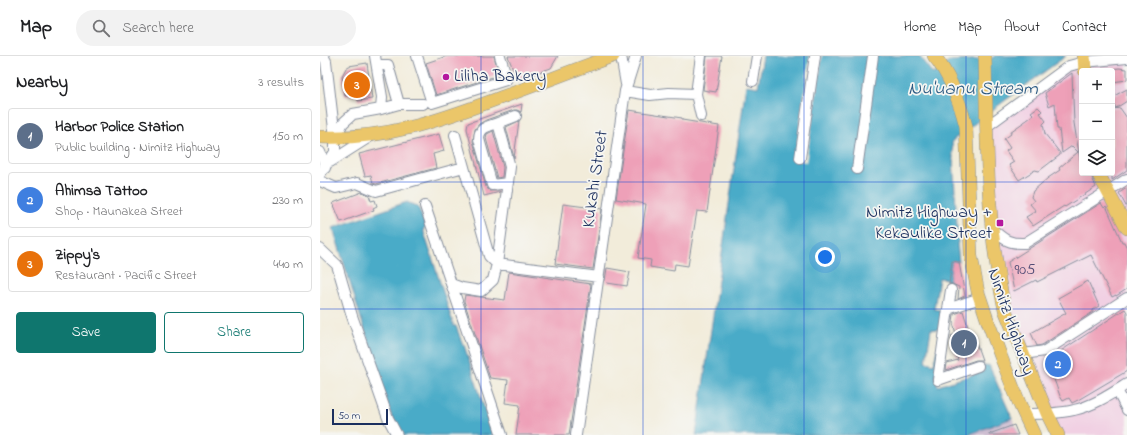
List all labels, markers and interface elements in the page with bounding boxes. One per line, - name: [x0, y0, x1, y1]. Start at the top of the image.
- search box: [76, 10, 356, 46]
- text: Map: [20, 14, 52, 41]
- icon: search: [90, 17, 112, 39]
- text: Search here: [122, 17, 194, 39]
- text: Home: [904, 17, 936, 38]
- text: Map: [958, 17, 982, 38]
- text: About: [1004, 17, 1040, 38]
- text: Contact: [1062, 17, 1107, 38]
- place label: Liliha Bakery: [454, 64, 546, 90]
- map controls: [1079, 68, 1115, 176]
- button: +: [1079, 68, 1115, 104]
- text: Nearby: [16, 70, 68, 95]
- pin: 3: [344, 70, 370, 100]
- marker: Liliha Bakery: [441, 72, 451, 82]
- text: 3 results: [258, 73, 304, 92]
- water label: Nu'uanu Stream: [908, 76, 1038, 103]
- button: −: [1079, 104, 1115, 140]
- text: Harbor Police Station: [55, 116, 184, 138]
- text: 1: [28, 127, 32, 146]
- text: 150 m: [272, 127, 303, 146]
- street label: Kukahi Street: [576, 129, 616, 229]
- text: Public building · Nimitz Highway: [55, 138, 220, 157]
- button: layers: [1079, 140, 1115, 176]
- text: Ahimsa Tattoo: [55, 180, 148, 202]
- text: 2: [27, 191, 33, 210]
- text: 230 m: [272, 191, 303, 210]
- place label: Nimitz Highway + Kekaulike Street: [866, 200, 992, 247]
- text: Shop · Maunakea Street: [55, 202, 183, 221]
- marker: Nimitz Highway + Kekaulike Street: [995, 218, 1005, 228]
- text: Zippy's: [55, 244, 100, 266]
- your location: [815, 247, 835, 267]
- text: 3: [27, 255, 33, 274]
- text: 440 m: [273, 255, 303, 274]
- house number: 905: [1015, 258, 1035, 282]
- street label: Nimitz Highway: [979, 265, 1041, 379]
- text: Restaurant · Pacific Street: [55, 266, 197, 285]
- button: Save: [16, 312, 156, 353]
- button: Share: [164, 312, 304, 353]
- pin: 1: [951, 328, 977, 358]
- pin: 2: [1045, 349, 1071, 379]
- scale bar: [332, 407, 388, 426]
- text: 50 m: [338, 408, 360, 424]

